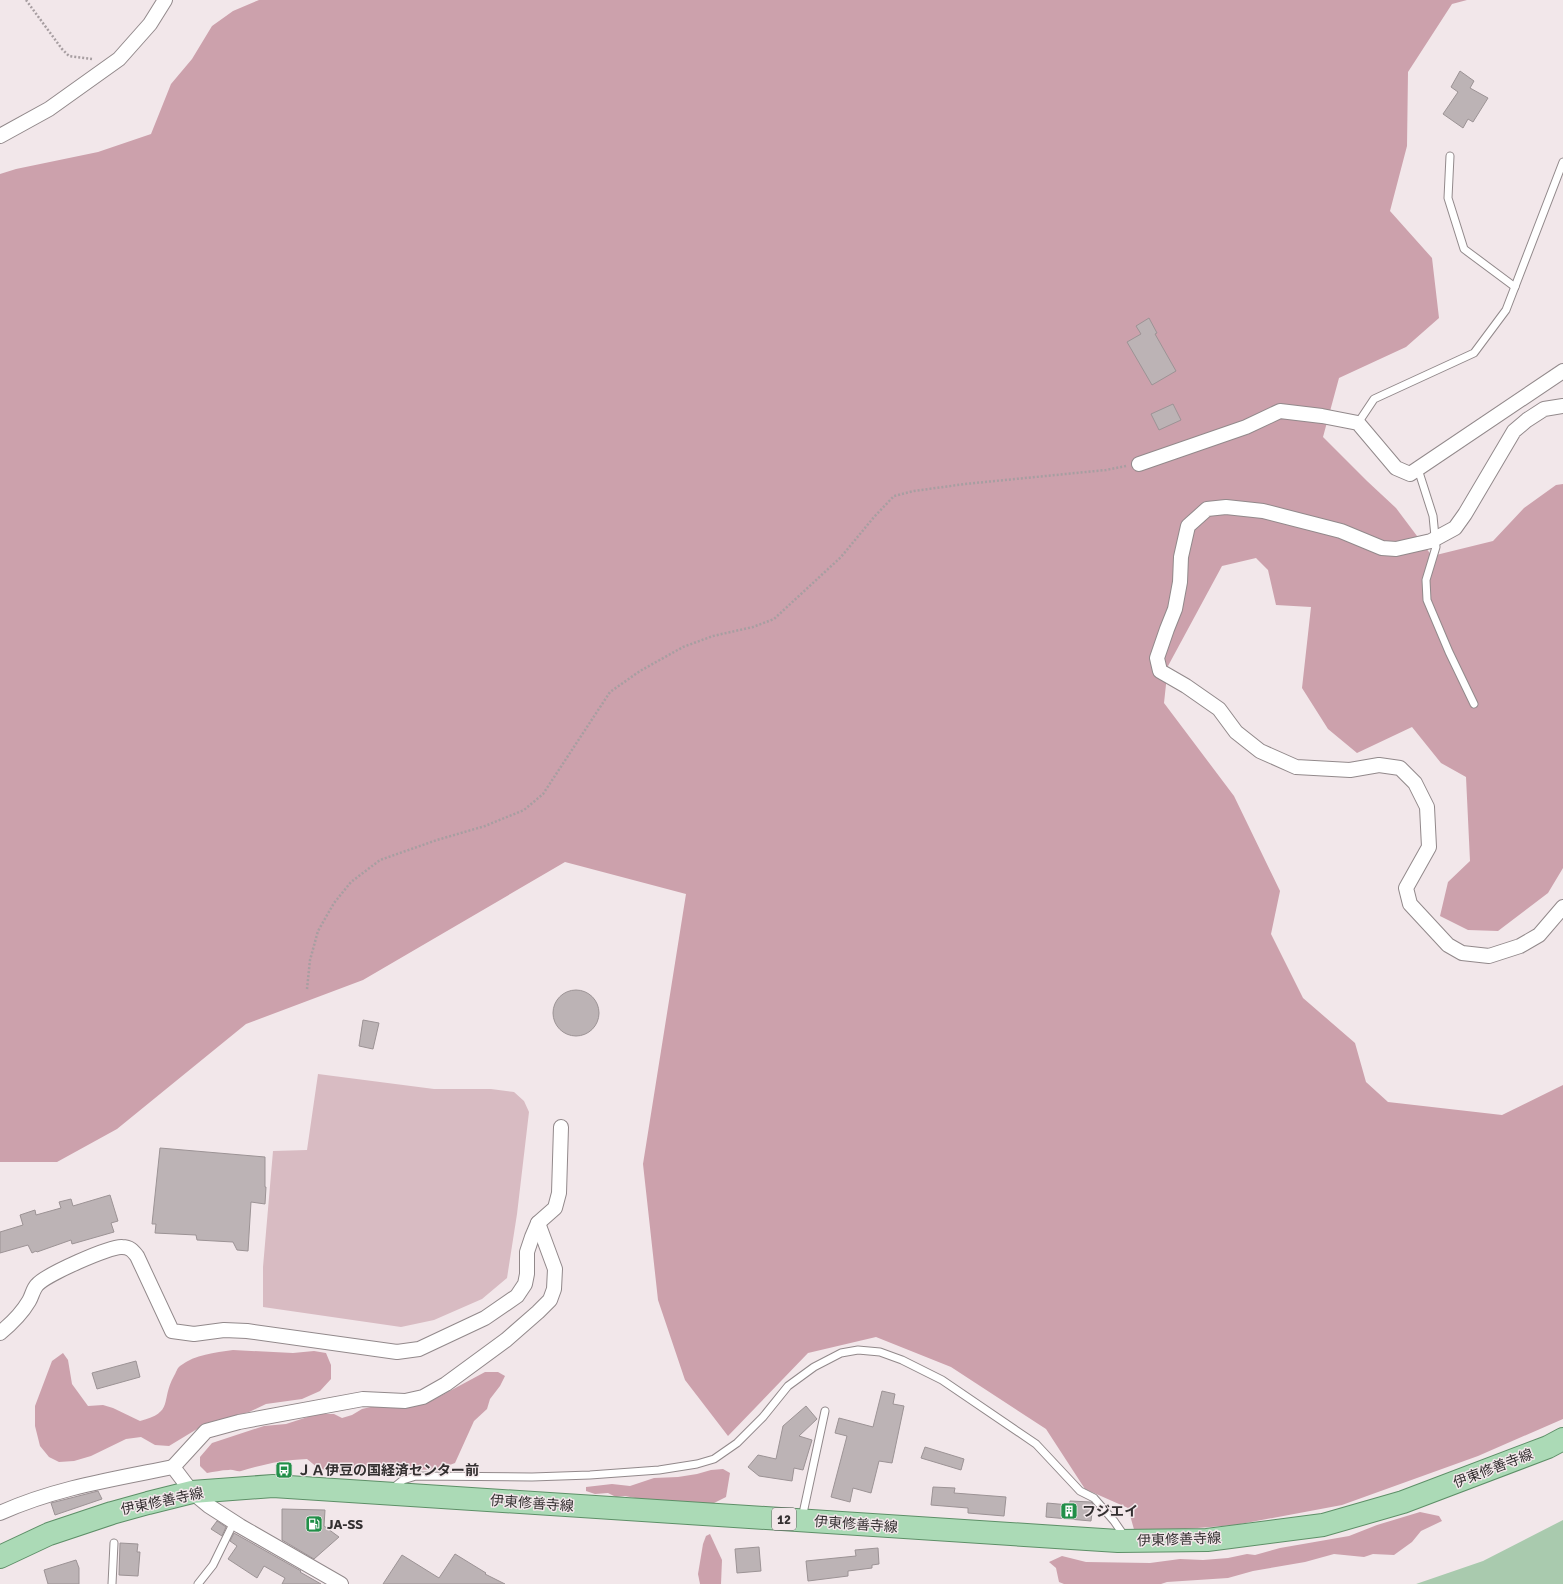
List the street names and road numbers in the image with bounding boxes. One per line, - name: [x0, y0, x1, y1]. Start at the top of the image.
- street label: 伊東修善寺線: [1451, 1445, 1535, 1491]
- street label: 伊東修善寺線: [119, 1484, 205, 1519]
- street label: 伊東修善寺線: [489, 1492, 574, 1515]
- road number: 12: [772, 1508, 796, 1530]
- street label: 伊東修善寺線: [813, 1513, 898, 1536]
- street label: 伊東修善寺線: [1137, 1530, 1221, 1549]

